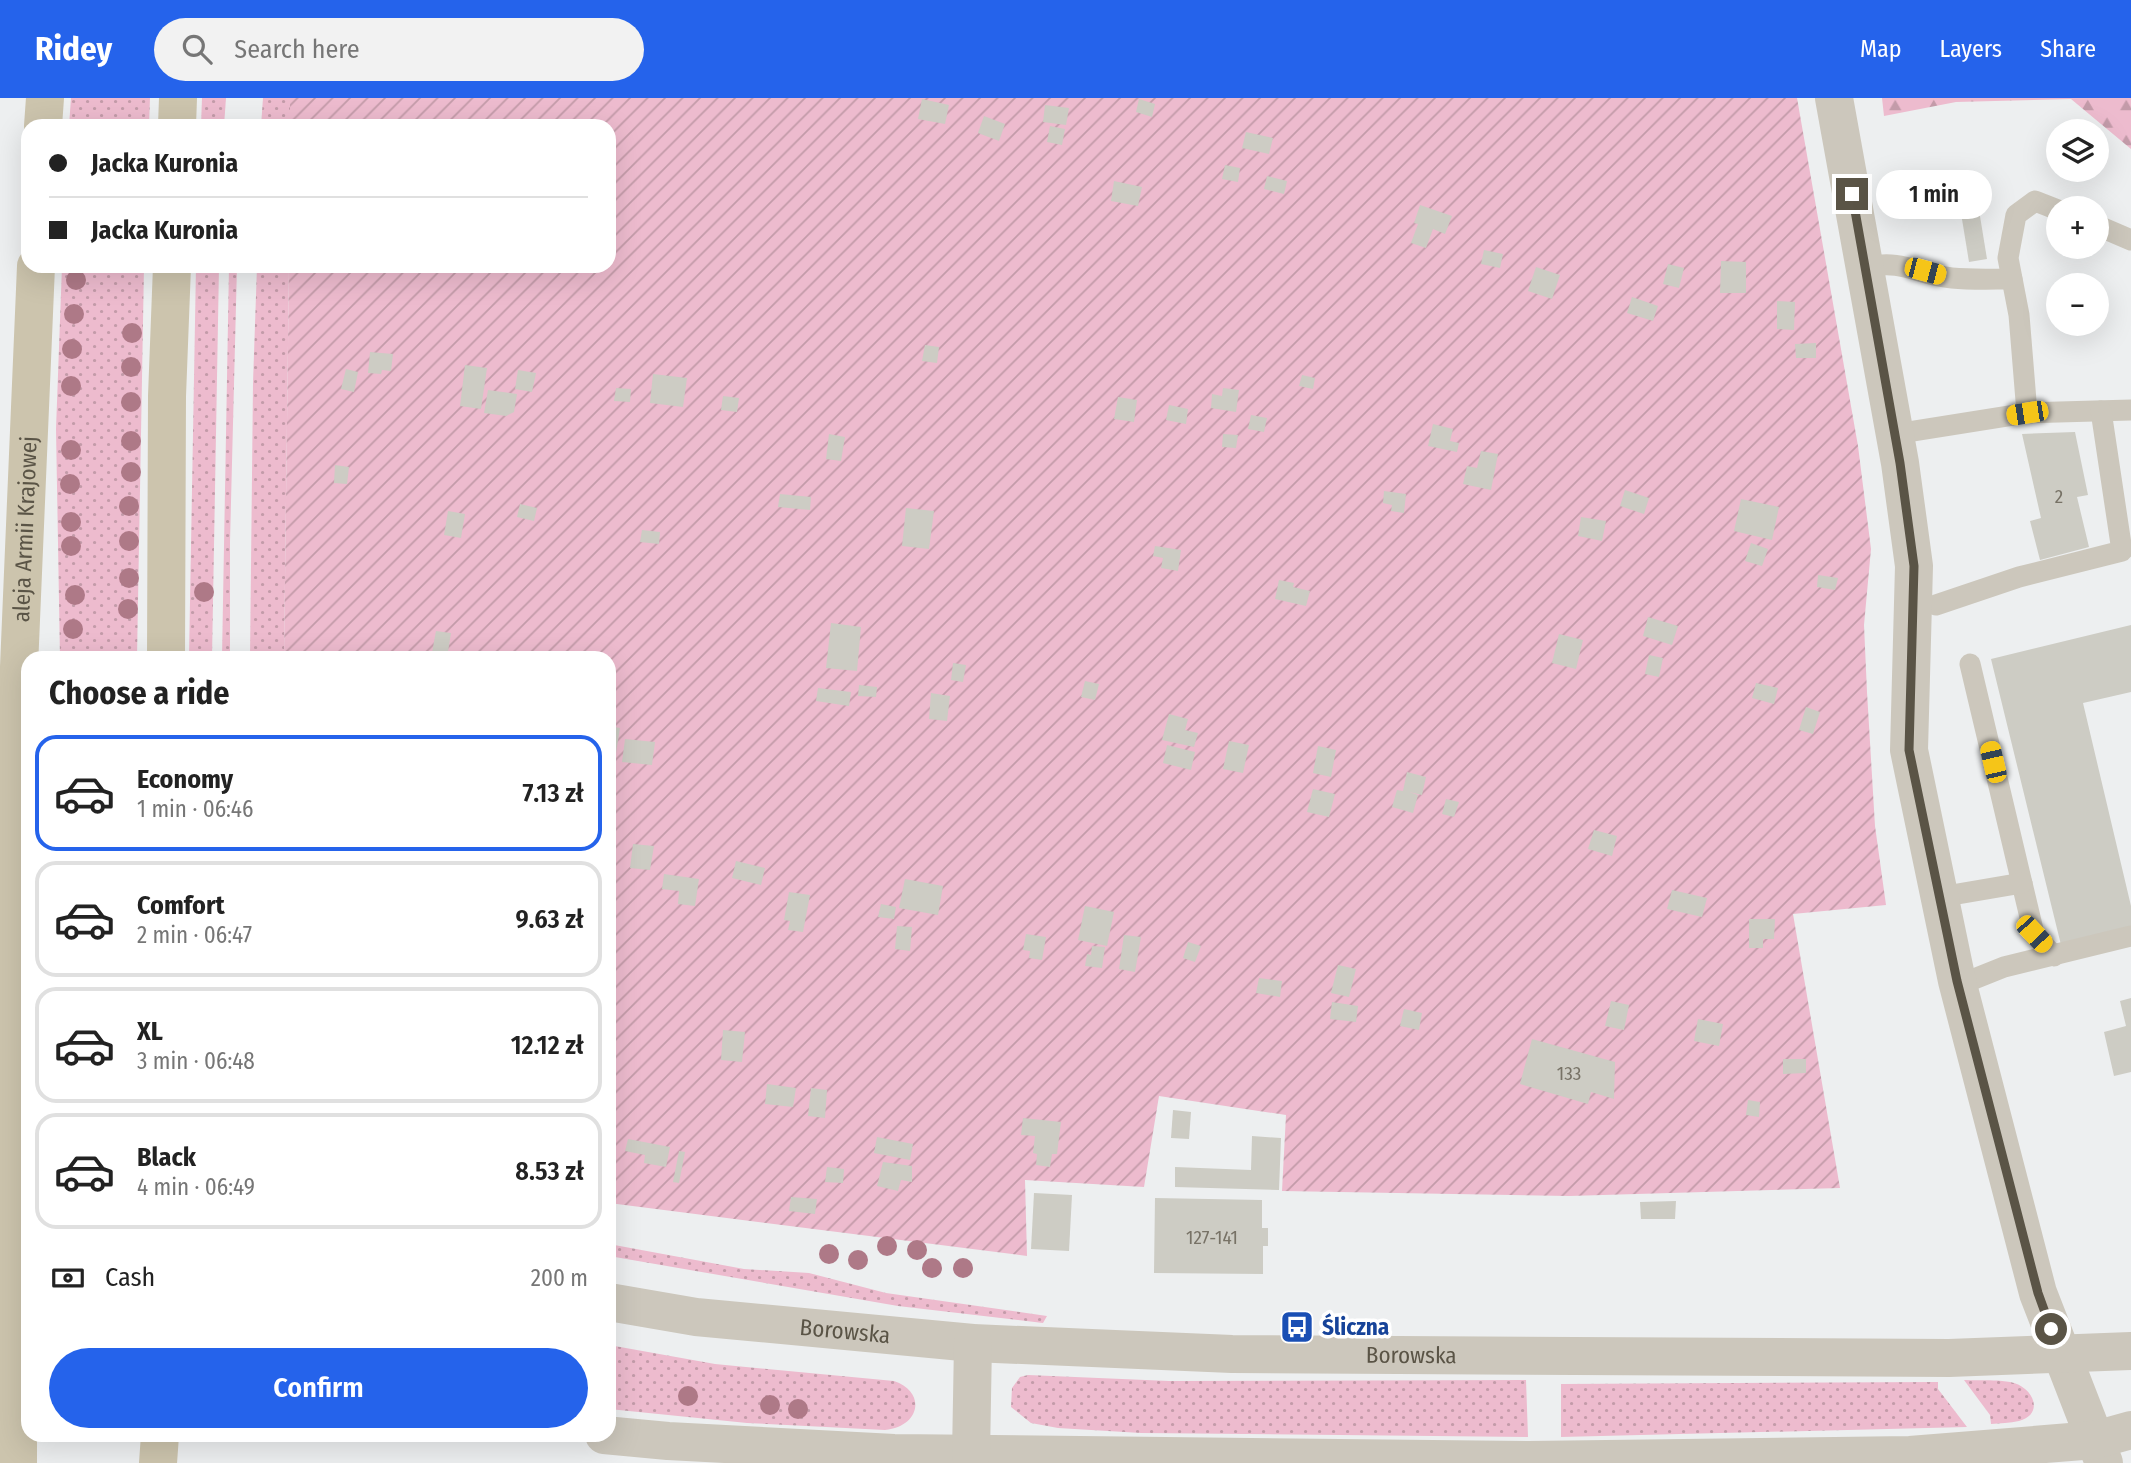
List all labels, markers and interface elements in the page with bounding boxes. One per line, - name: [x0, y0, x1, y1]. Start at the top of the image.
- search box: [154, 18, 644, 81]
- text: Ridey: [35, 29, 112, 69]
- icon: search: [178, 30, 216, 68]
- text: Search here: [234, 34, 360, 65]
- text: Map: [1860, 35, 1902, 63]
- text: Layers: [1940, 35, 2002, 63]
- text: Share: [2040, 35, 2096, 63]
- map controls: [2046, 119, 2109, 336]
- button: layers: [2046, 119, 2109, 182]
- text: Jacka Kuronia: [91, 148, 238, 179]
- callout: 1 min: [1876, 170, 1992, 218]
- route end: [1836, 178, 1868, 210]
- text: 1 min: [1909, 180, 1959, 208]
- button: +: [2046, 196, 2109, 259]
- text: Jacka Kuronia: [91, 215, 238, 246]
- car: [1902, 255, 1949, 287]
- button: −: [2046, 273, 2109, 336]
- car: [2005, 399, 2050, 427]
- street label: aleja Armii Krajowej: [7, 435, 43, 623]
- house number: 2: [2055, 485, 2063, 508]
- text: Choose a ride: [49, 674, 230, 712]
- car: [1979, 739, 2008, 785]
- icon: car: [53, 762, 116, 825]
- text: Economy: [137, 764, 233, 795]
- text: 7.13 zł: [522, 778, 584, 809]
- text: 1 min · 06:46: [137, 795, 253, 823]
- icon: car: [53, 888, 116, 951]
- text: Comfort: [137, 890, 225, 921]
- text: 9.63 zł: [515, 904, 584, 935]
- car: [2012, 911, 2057, 957]
- text: 2 min · 06:47: [137, 921, 252, 949]
- icon: car: [53, 1014, 116, 1077]
- text: XL: [137, 1016, 163, 1047]
- text: 12.12 zł: [511, 1030, 584, 1061]
- text: 3 min · 06:48: [137, 1047, 255, 1075]
- house number: 133: [1557, 1062, 1581, 1085]
- icon: car: [53, 1140, 116, 1203]
- text: Black: [137, 1142, 196, 1173]
- text: 8.53 zł: [515, 1156, 584, 1187]
- text: 4 min · 06:49: [137, 1173, 255, 1201]
- house number: 127-141: [1186, 1226, 1238, 1249]
- icon: cash: [49, 1259, 87, 1297]
- text: Cash: [105, 1262, 155, 1293]
- text: 200 m: [531, 1264, 588, 1292]
- bus stop icon: Śliczna: [1278, 1308, 1316, 1346]
- street label: Borowska: [799, 1313, 892, 1349]
- place label: Śliczna: [1322, 1313, 1389, 1341]
- route start: [2035, 1313, 2067, 1345]
- street label: Borowska: [1366, 1341, 1457, 1369]
- button: Confirm: [49, 1348, 588, 1428]

